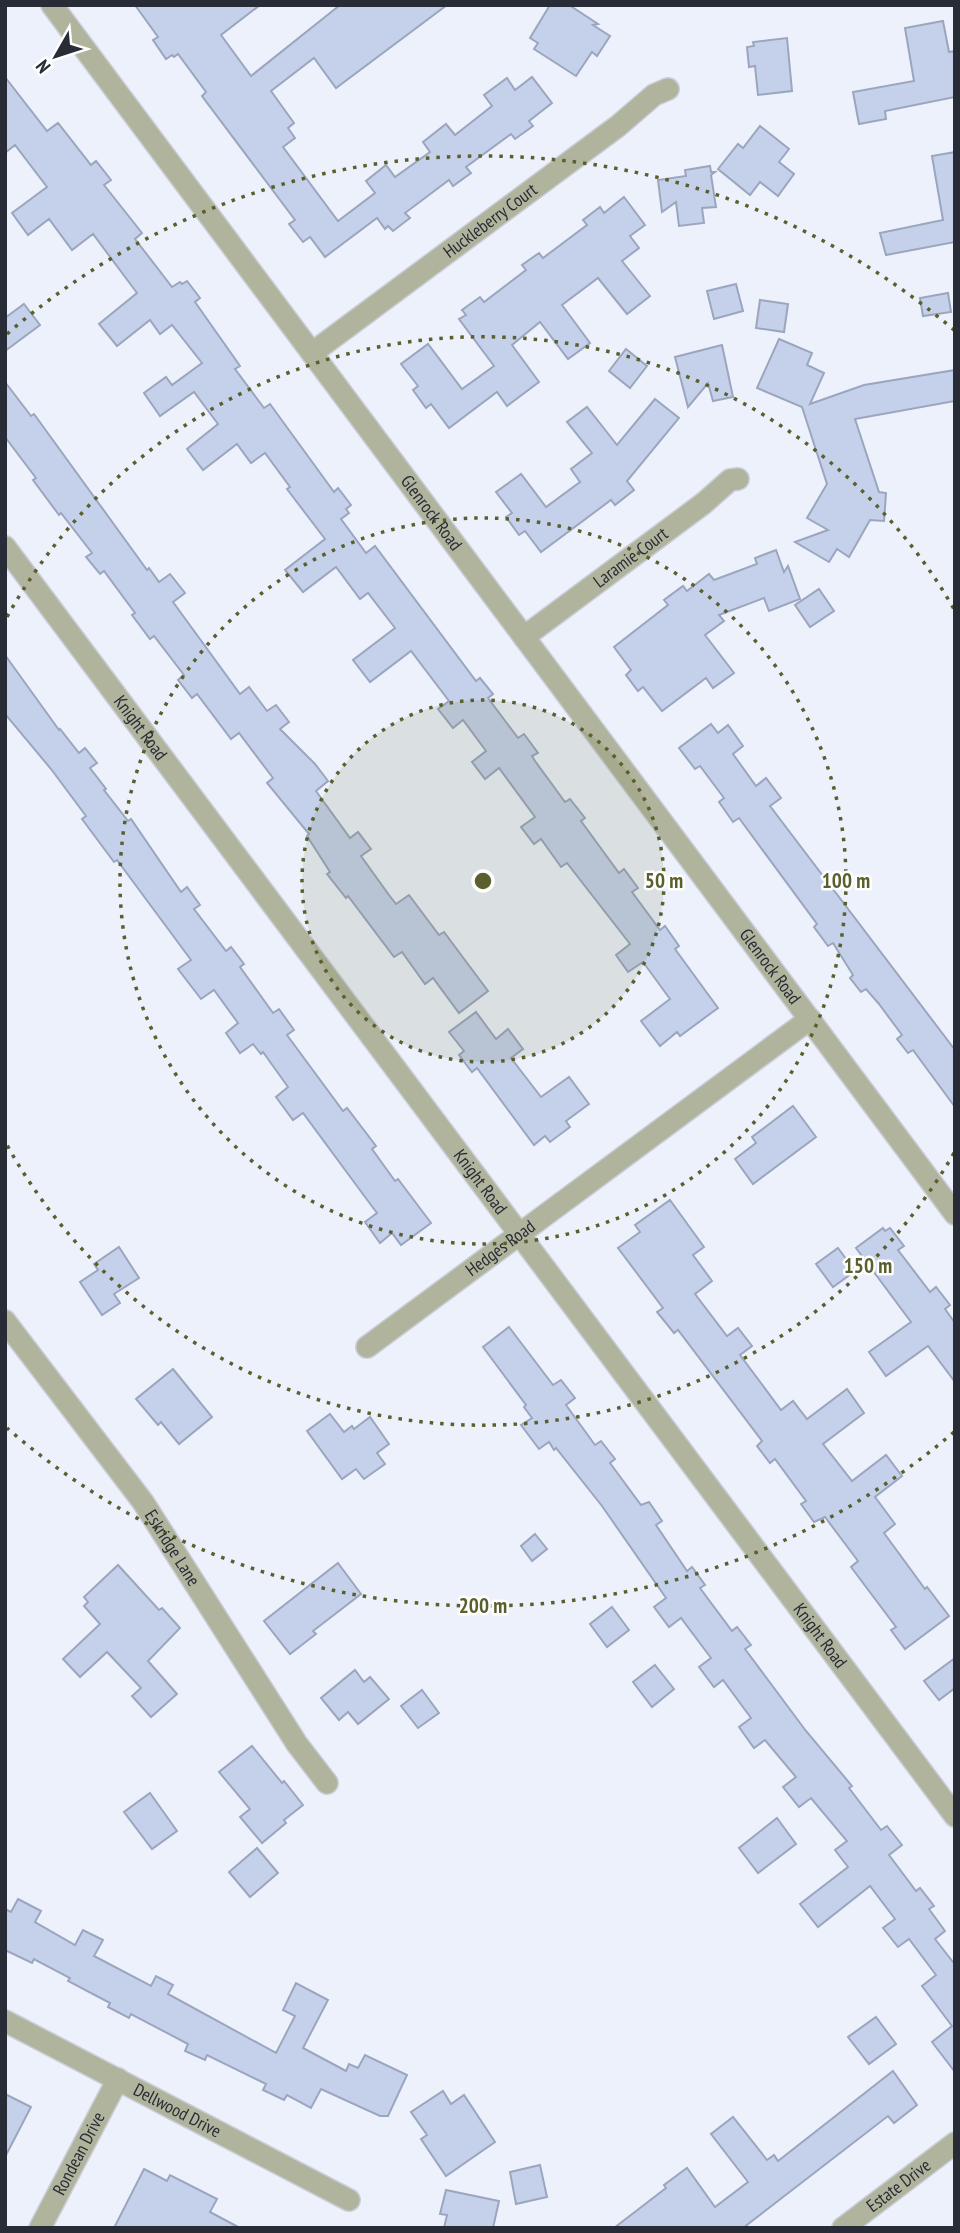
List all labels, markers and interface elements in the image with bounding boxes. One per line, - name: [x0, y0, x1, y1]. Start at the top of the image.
- north arrow: [21, 21, 91, 91]
- text: N: [30, 55, 55, 78]
- street label: Huckleberry Court: [438, 178, 542, 263]
- street label: Glenrock Road: [396, 470, 468, 555]
- street label: Laramie Court: [589, 522, 672, 592]
- street label: Knight Road: [109, 690, 173, 765]
- text: 50 m: [645, 867, 683, 894]
- text: 100 m: [822, 867, 870, 894]
- centre of rings: [471, 869, 495, 893]
- street label: Glenrock Road: [735, 924, 806, 1009]
- street label: Knight Road: [449, 1144, 512, 1219]
- street label: Hedges Road: [461, 1215, 539, 1281]
- text: 150 m: [844, 1252, 892, 1279]
- street label: Eskridge Lane: [140, 1505, 205, 1590]
- text: 200 m: [459, 1592, 507, 1619]
- street label: Knight Road: [789, 1598, 852, 1673]
- street label: Dellwood Drive: [130, 2078, 225, 2142]
- street label: Rondean Drive: [47, 2108, 110, 2199]
- street label: Estate Drive: [862, 2154, 935, 2217]

